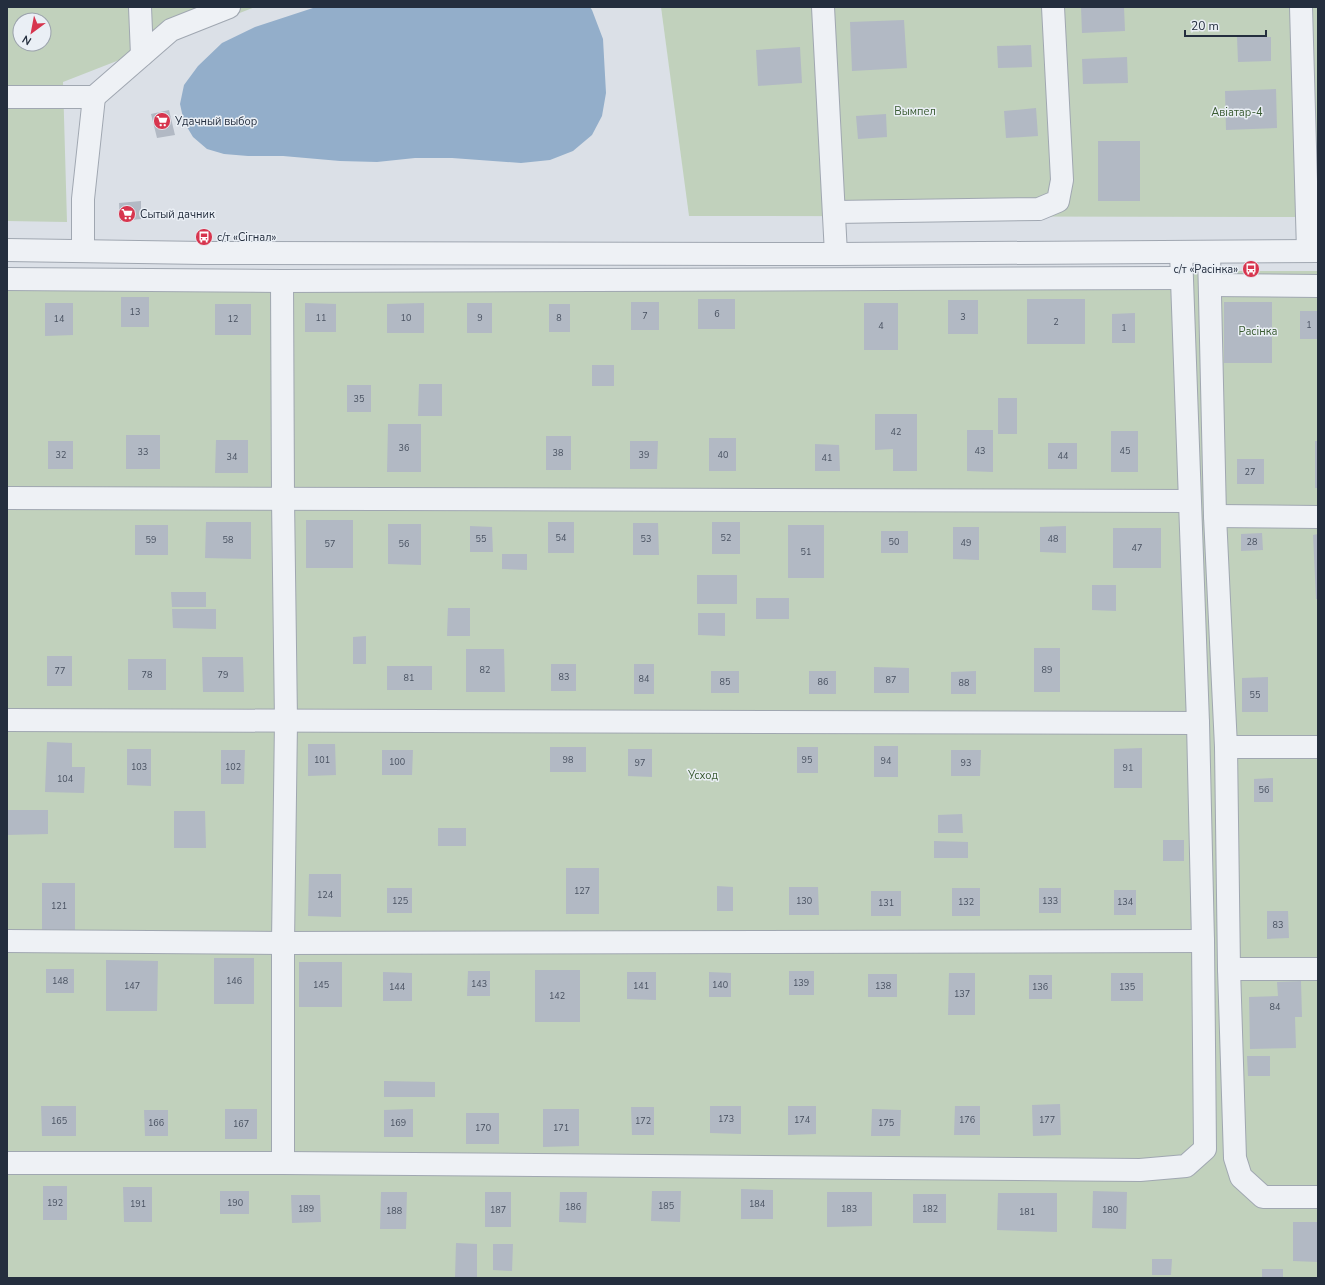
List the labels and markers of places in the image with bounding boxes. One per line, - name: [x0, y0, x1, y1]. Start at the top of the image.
- supermarket icon: Удачный выбор: [152, 111, 172, 131]
- place label: Удачный выбор: [174, 114, 257, 129]
- supermarket icon: Сытый дачник: [117, 204, 137, 224]
- place label: Сытый дачник: [140, 207, 215, 222]
- bus stop icon: с/т «Сігнал»: [194, 227, 214, 247]
- place label: с/т «Сігнал»: [217, 230, 276, 245]
- bus stop icon: с/т «Расінка»: [1241, 259, 1261, 279]
- place label: с/т «Расінка»: [1173, 262, 1238, 277]

